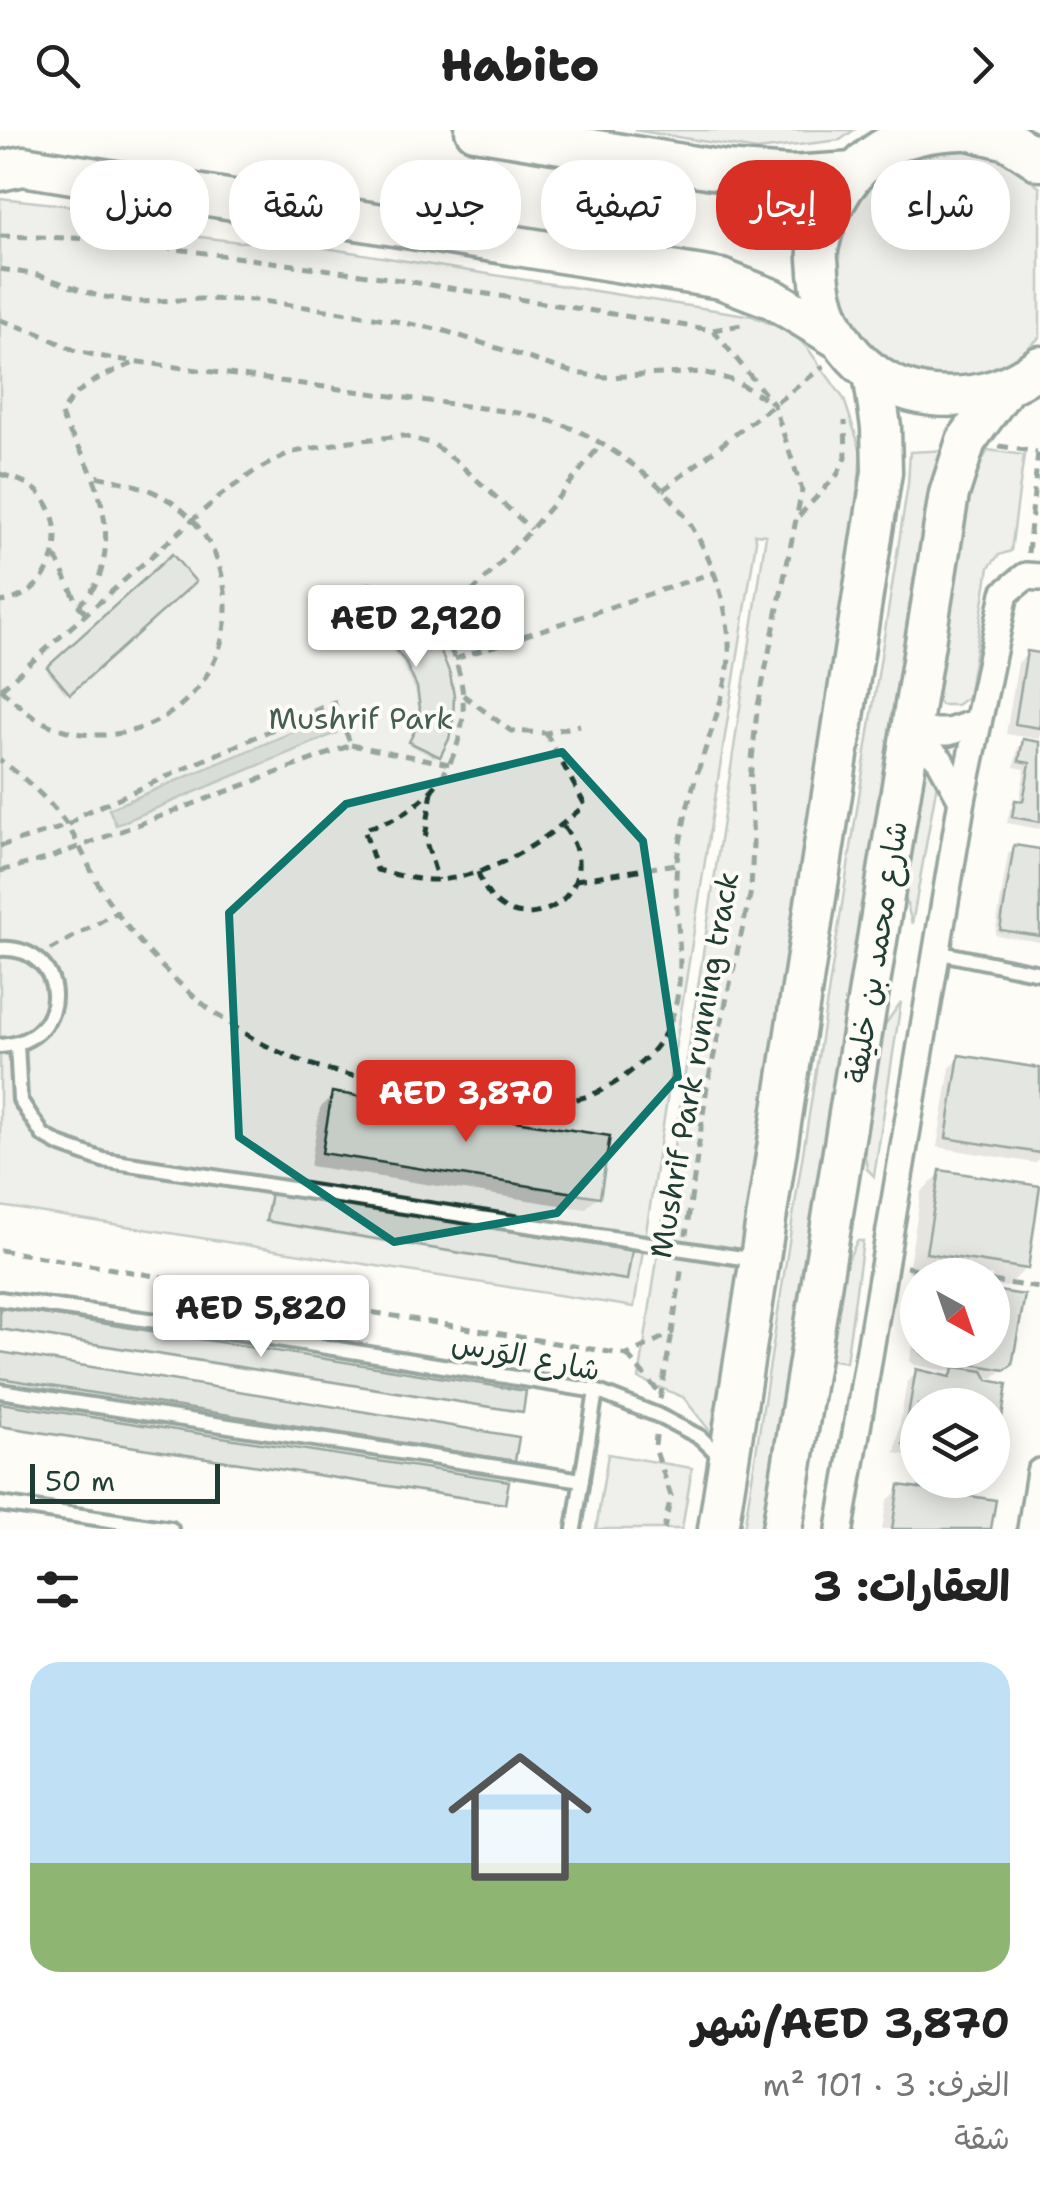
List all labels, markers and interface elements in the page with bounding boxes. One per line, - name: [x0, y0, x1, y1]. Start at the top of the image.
- text: Habito: [441, 35, 599, 95]
- icon: search: [30, 38, 85, 93]
- icon: forward: [955, 38, 1010, 93]
- chip: منزل: [70, 160, 209, 250]
- chip: شقة: [229, 160, 360, 250]
- chip: جديد: [380, 160, 521, 250]
- chip: تصفية: [541, 160, 696, 250]
- chip: إيجار: [716, 160, 851, 250]
- chip: شراء: [871, 160, 1010, 250]
- pin: AED 2,920: [302, 585, 530, 670]
- text: AED 2,920: [330, 596, 502, 639]
- park label: Mushrif Park: [269, 698, 453, 739]
- street label: شارع محمد بن خليفة: [835, 818, 918, 1086]
- street label: Mushrif Park running track: [640, 868, 748, 1262]
- pin: AED 3,870: [352, 1060, 580, 1145]
- text: AED 3,870: [378, 1071, 554, 1114]
- north arrow: [900, 1258, 1010, 1368]
- map controls: [900, 1258, 1010, 1498]
- pin: AED 5,820: [147, 1275, 375, 1360]
- text: AED 5,820: [175, 1286, 347, 1329]
- street label: شارع الوَرس: [448, 1322, 604, 1391]
- button: layers: [900, 1388, 1010, 1498]
- scale bar: [30, 1459, 220, 1504]
- text: 50 m: [45, 1462, 115, 1500]
- text: العقارات: 3: [812, 1558, 1010, 1614]
- icon: filters: [30, 1562, 85, 1617]
- icon: home: [430, 1727, 610, 1907]
- text: AED 3,870/شهر: [692, 1995, 1010, 2051]
- text: الغرف: 3 · 101 m²: [763, 2063, 1010, 2106]
- text: شقة: [954, 2116, 1010, 2159]

